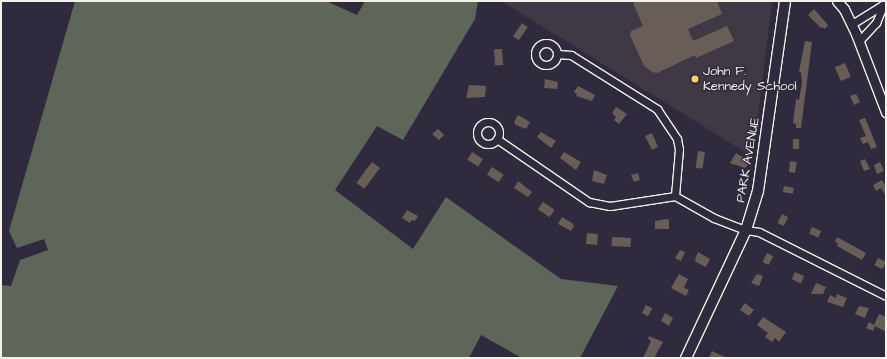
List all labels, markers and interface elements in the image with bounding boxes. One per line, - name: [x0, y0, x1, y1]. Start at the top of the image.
- place label: John F. Kennedy School: [703, 64, 797, 95]
- marker: John F. Kennedy School: [690, 74, 700, 84]
- street label: PARK AVENUE: [733, 116, 763, 204]

